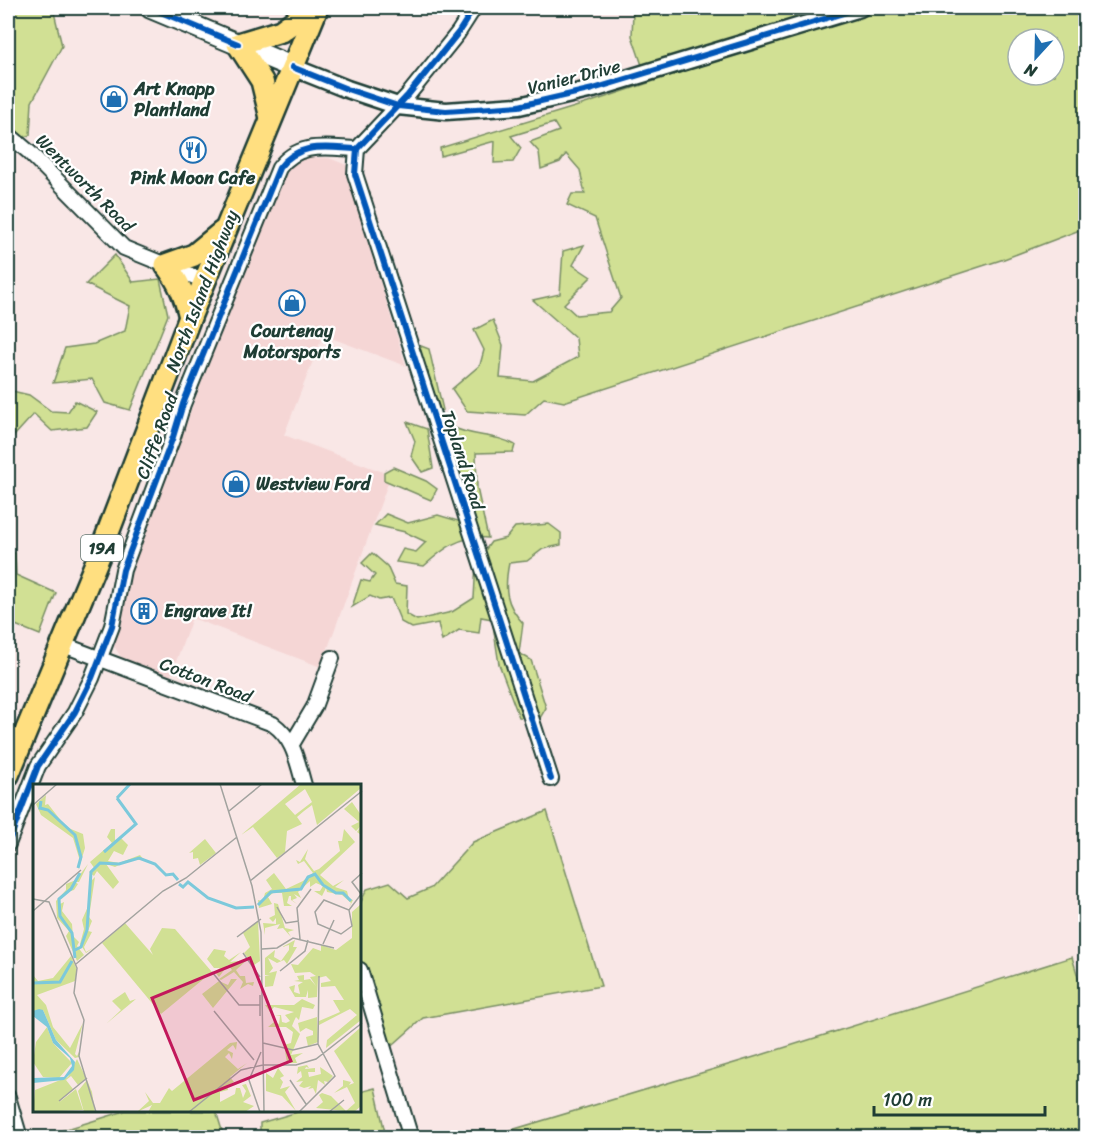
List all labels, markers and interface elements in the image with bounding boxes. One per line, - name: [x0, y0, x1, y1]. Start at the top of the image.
- north arrow: [1006, 27, 1066, 87]
- street label: Vanier Drive: [524, 50, 624, 104]
- text: N: [1019, 55, 1042, 86]
- place label: Art Knapp Plantland: [133, 73, 215, 126]
- shop icon: Art Knapp Plantland: [99, 84, 129, 114]
- street label: Wentworth Road: [28, 126, 143, 241]
- restaurant icon: Pink Moon Cafe: [178, 135, 208, 165]
- place label: Pink Moon Cafe: [131, 162, 256, 194]
- street label: North Island Highway: [156, 205, 248, 377]
- shop icon: Courtenay Motorsports: [277, 288, 307, 318]
- place label: Courtenay Motorsports: [243, 315, 341, 368]
- street label: Cliffe Road: [127, 387, 188, 484]
- street label: Topland Road: [432, 406, 495, 516]
- place label: Westview Ford: [256, 468, 372, 500]
- shop icon: Westview Ford: [221, 469, 251, 499]
- road number: 19A: [81, 535, 123, 561]
- place label: Engrave It!: [164, 595, 252, 627]
- building icon: Engrave It!: [129, 596, 159, 626]
- street label: Cotton Road: [155, 648, 258, 713]
- inset map: [33, 784, 362, 1112]
- scale bar: [874, 1079, 1045, 1117]
- text: 100 m: [883, 1084, 932, 1116]

